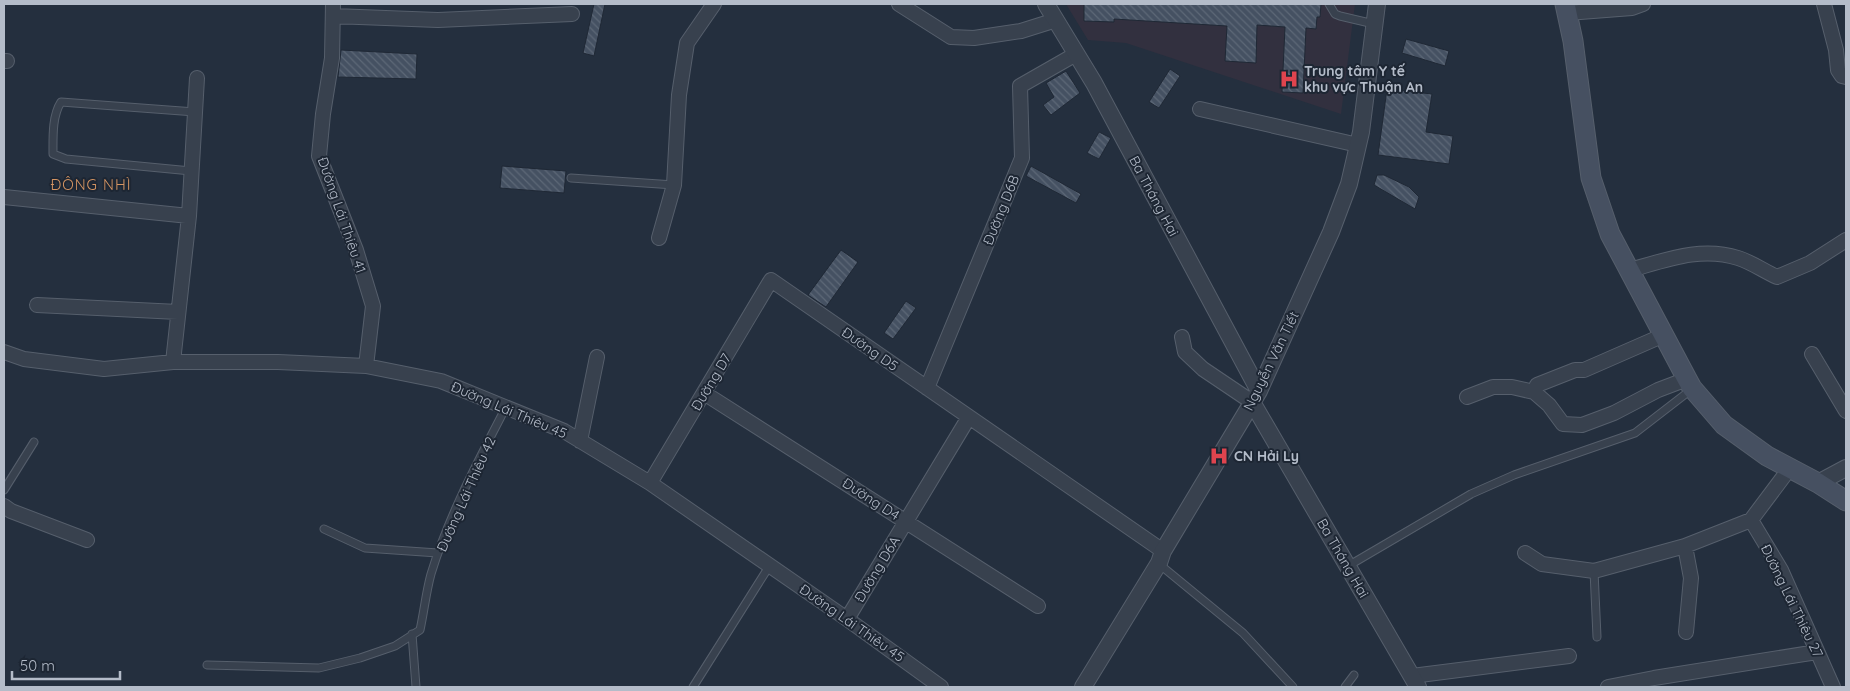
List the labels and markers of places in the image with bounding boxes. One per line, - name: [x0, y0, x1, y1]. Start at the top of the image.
- place label: Trung tâm Y tế khu vực Thuận An: [1304, 62, 1423, 96]
- hospital icon: Trung tâm Y tế khu vực Thuận An: [1278, 68, 1300, 90]
- hospital icon: CN Hải Ly: [1208, 445, 1230, 467]
- place label: CN Hải Ly: [1234, 447, 1299, 465]

